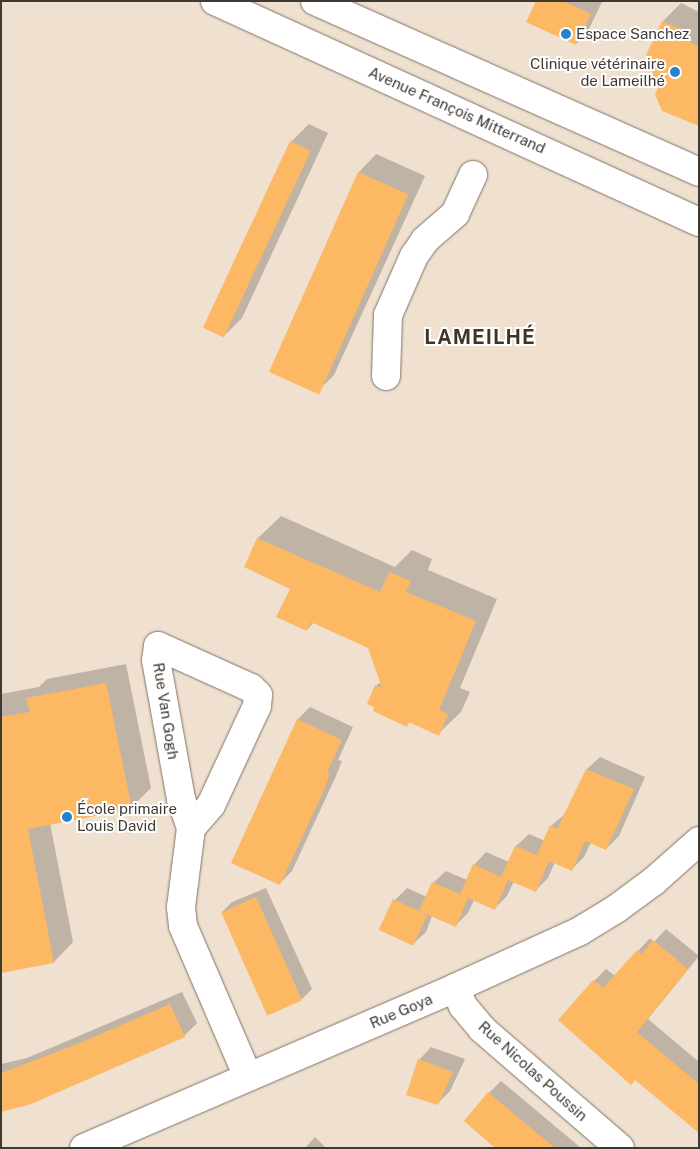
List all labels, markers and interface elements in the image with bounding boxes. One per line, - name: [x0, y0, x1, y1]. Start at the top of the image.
- place label: Espace Sanchez: [576, 25, 689, 43]
- marker: Espace Sanchez: [560, 28, 572, 40]
- place label: Clinique vétérinaire de Lameilhé: [530, 54, 665, 89]
- street label: Avenue François Mitterrand: [366, 63, 548, 157]
- marker: Clinique vétérinaire de Lameilhé: [669, 66, 681, 78]
- district label: LAMEILHÉ: [423, 325, 537, 349]
- street label: Rue Van Gogh: [149, 661, 183, 761]
- place label: École primaire Louis David: [77, 799, 177, 834]
- marker: École primaire Louis David: [61, 811, 73, 823]
- street label: Rue Goya: [367, 990, 435, 1032]
- street label: Rue Nicolas Poussin: [475, 1017, 591, 1125]

